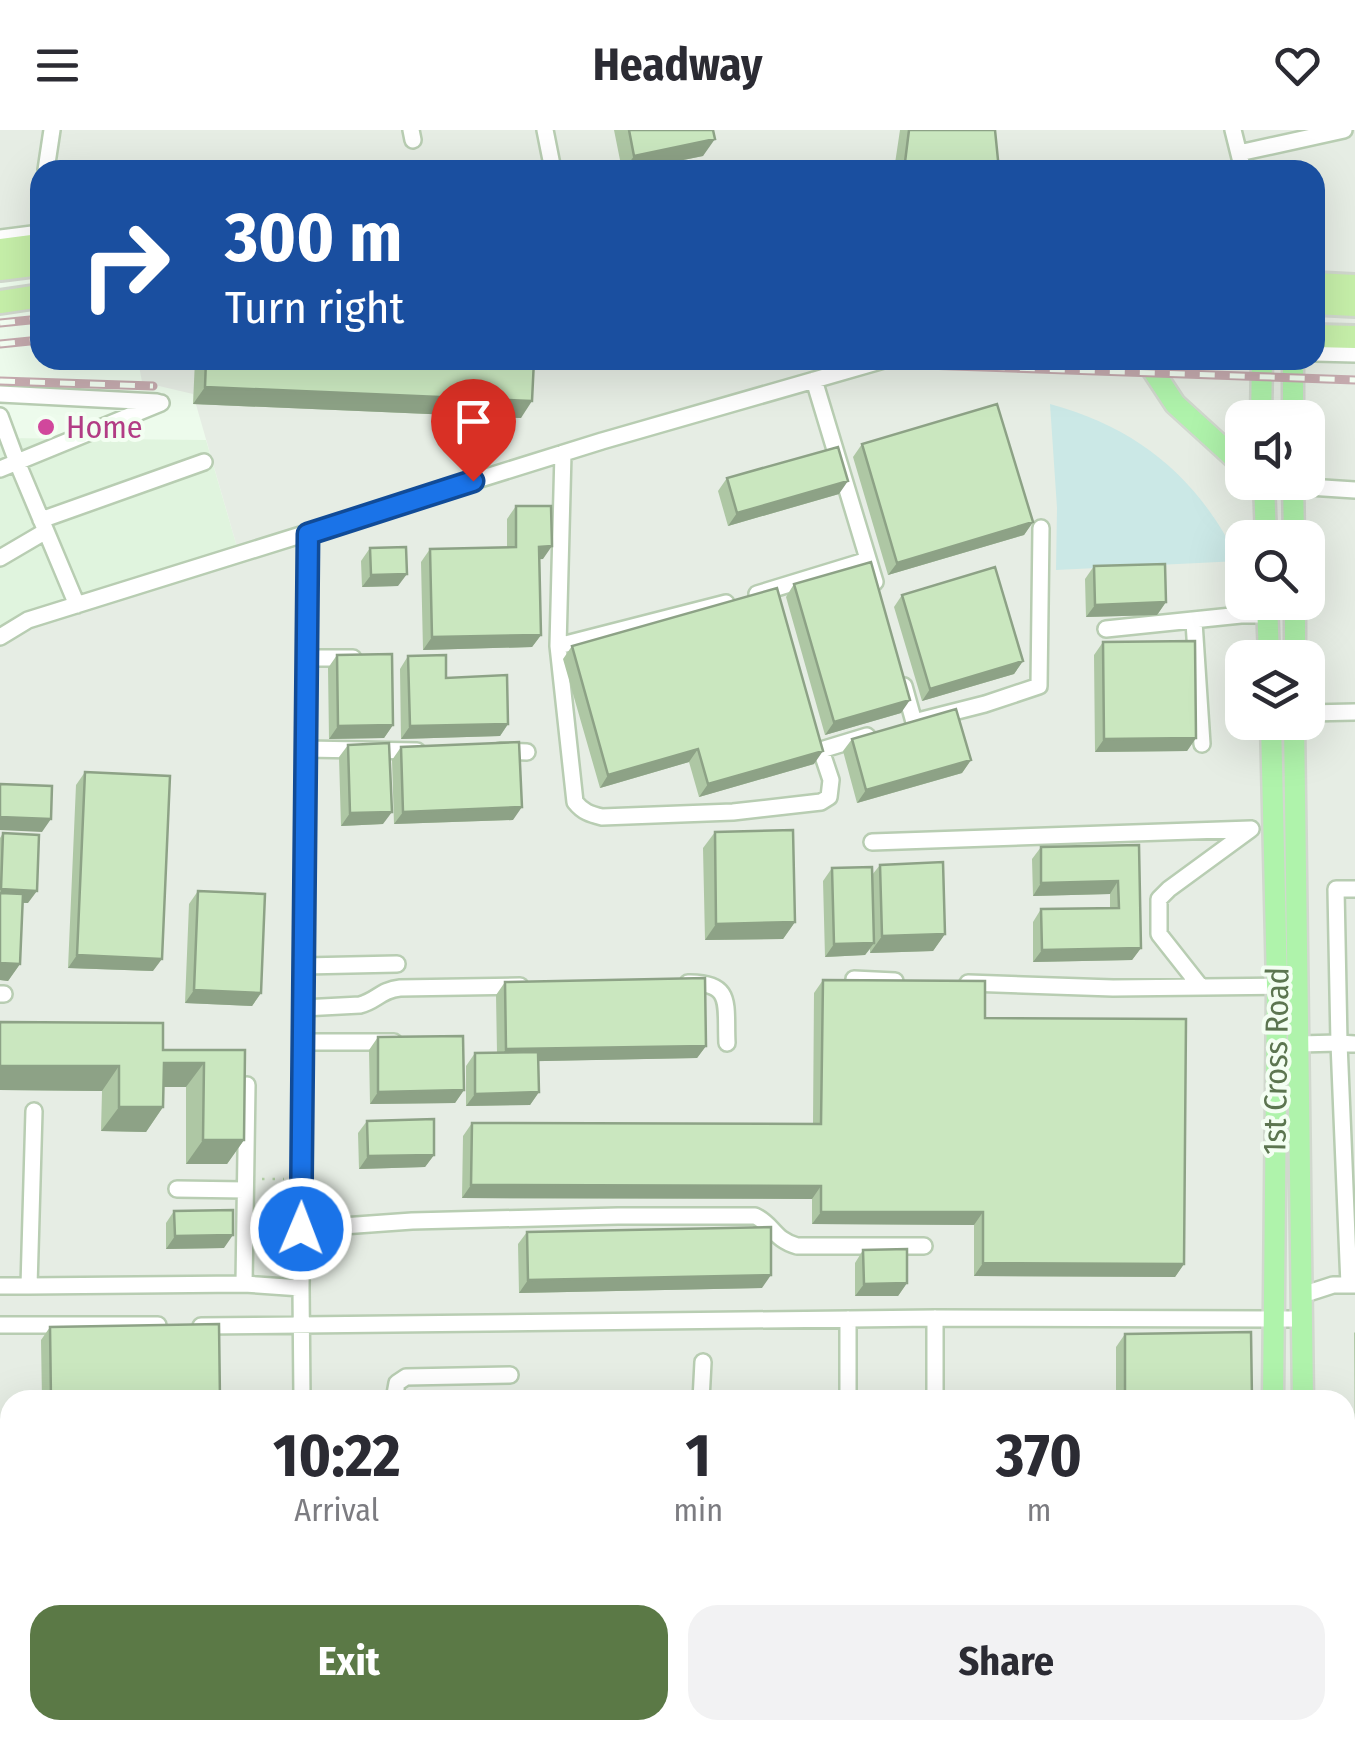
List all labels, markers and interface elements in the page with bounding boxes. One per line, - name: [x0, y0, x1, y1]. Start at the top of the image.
- icon: menu: [30, 38, 85, 93]
- text: Headway: [593, 38, 762, 92]
- icon: heart: [1270, 38, 1325, 93]
- text: 300 m: [225, 196, 403, 280]
- icon: right: [60, 200, 190, 330]
- text: Turn right: [225, 281, 404, 335]
- pin: [431, 379, 516, 482]
- icon: arrive: [446, 394, 501, 449]
- map controls: [1225, 400, 1325, 740]
- button: sound: [1225, 400, 1325, 500]
- place label: Home: [66, 408, 143, 446]
- marker: Home: [35, 416, 57, 438]
- button: search: [1225, 520, 1325, 620]
- button: layers: [1225, 640, 1325, 740]
- street label: 1st Cross Road: [1255, 967, 1297, 1155]
- position arrow: [249, 1177, 353, 1281]
- text: 10:22: [273, 1420, 400, 1492]
- text: 1: [686, 1420, 711, 1492]
- text: 370: [996, 1420, 1082, 1492]
- text: Arrival: [294, 1491, 379, 1529]
- text: min: [674, 1491, 723, 1529]
- text: m: [1027, 1491, 1051, 1529]
- button: Exit: [30, 1605, 668, 1720]
- button: Share: [688, 1605, 1325, 1720]

